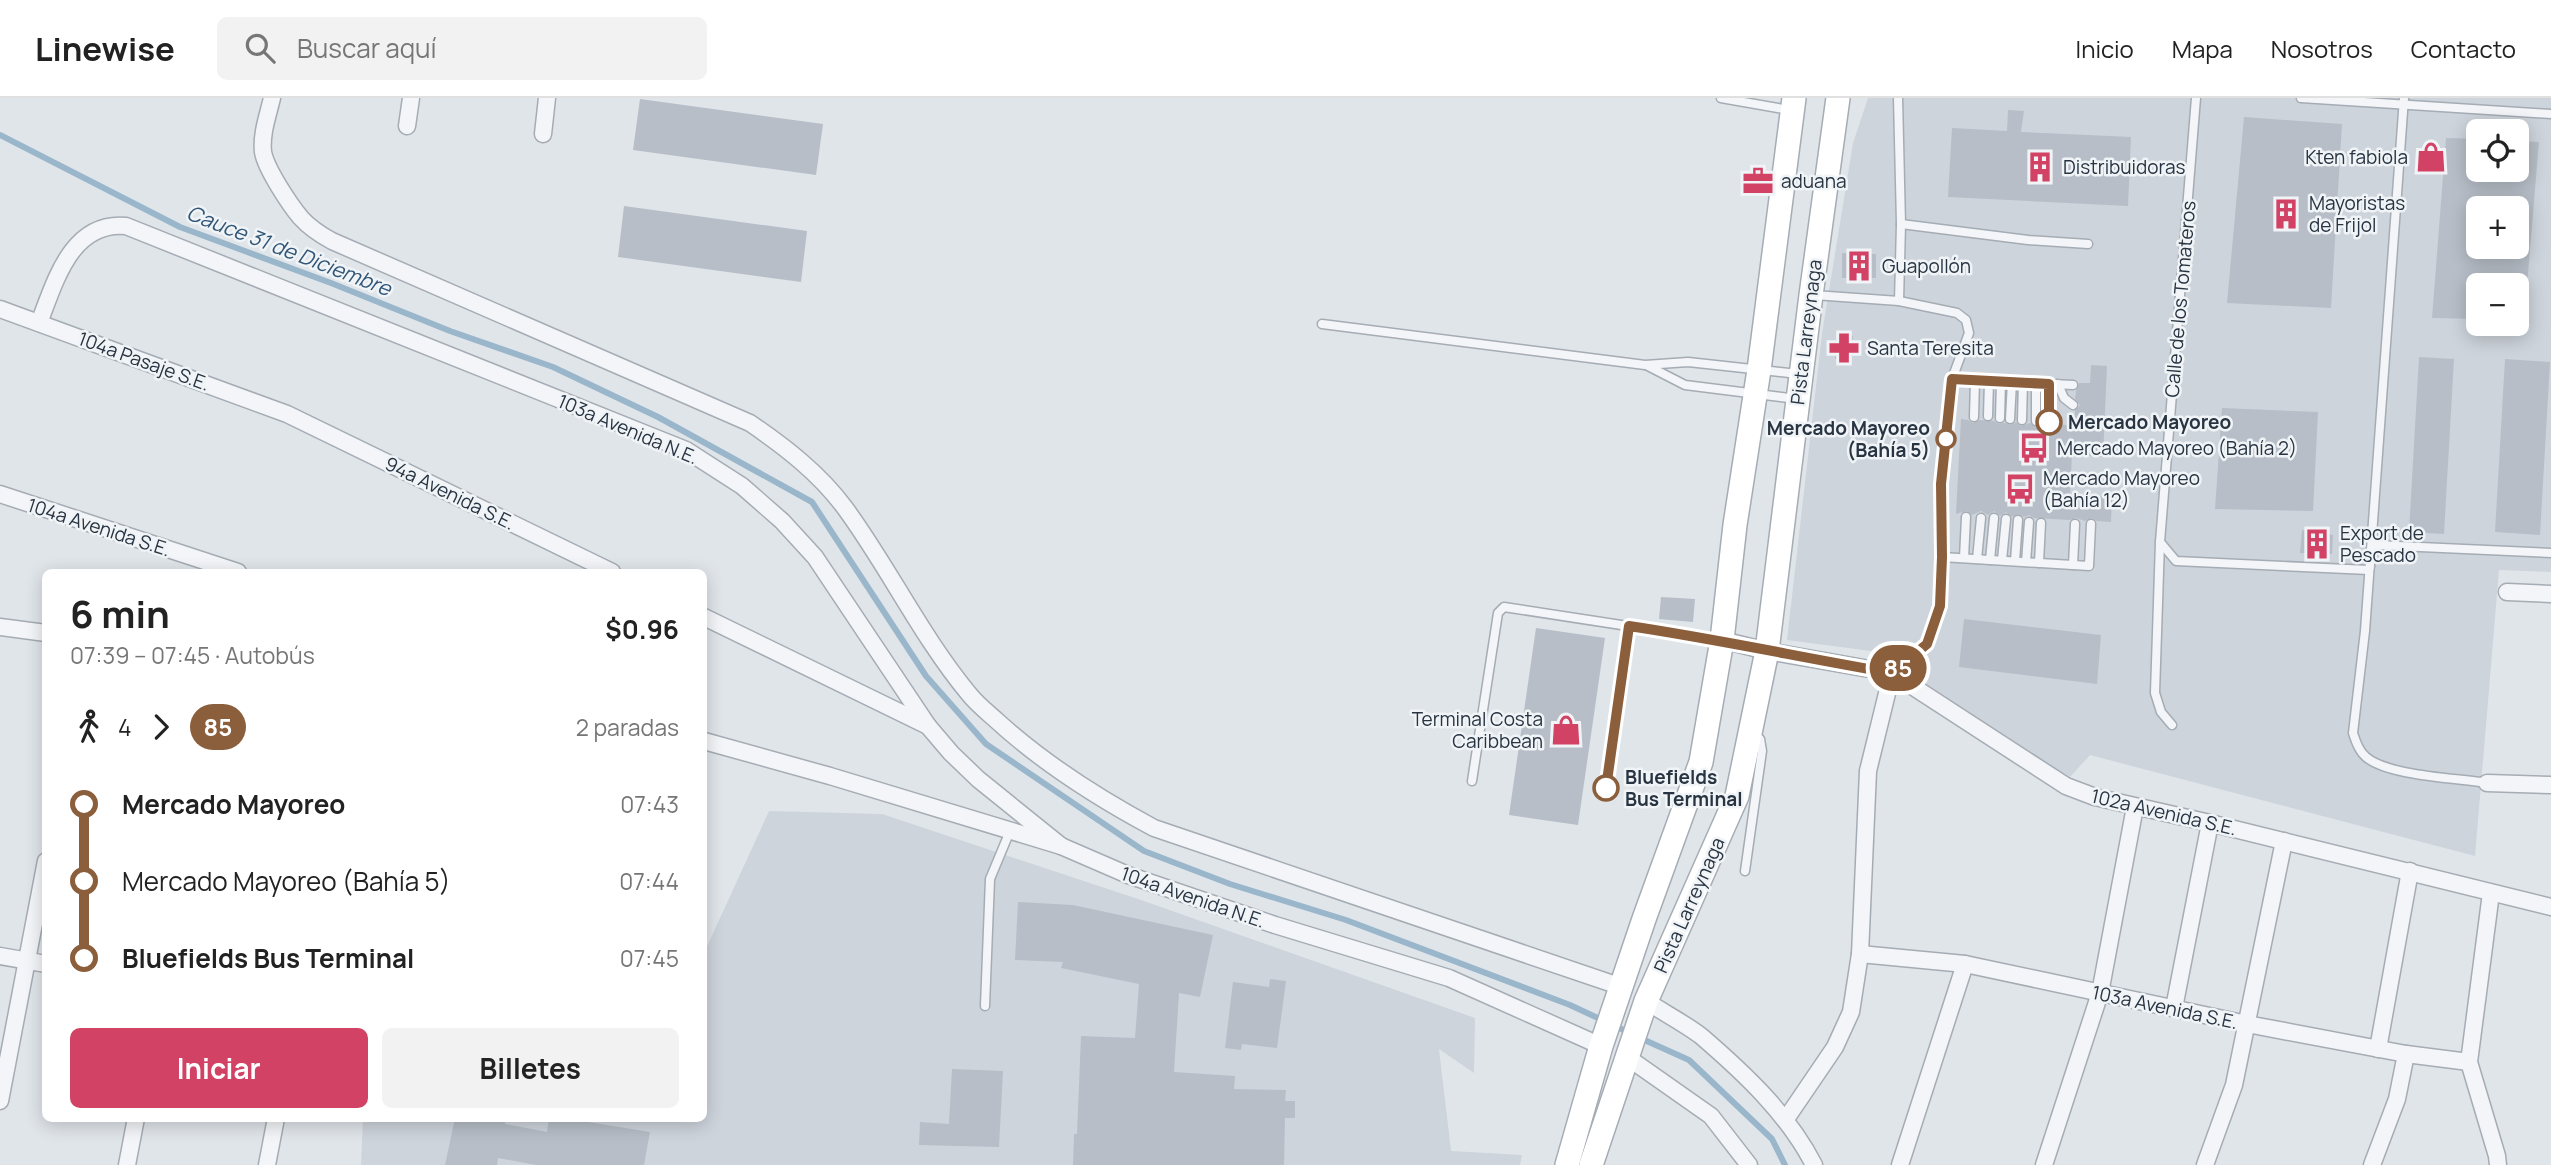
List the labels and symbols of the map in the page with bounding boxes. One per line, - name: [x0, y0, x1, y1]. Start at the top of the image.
- shop icon: Kten fabiola: [2414, 140, 2448, 174]
- place label: Kten fabiola: [2305, 144, 2408, 170]
- building icon: Distribuidoras: [2023, 150, 2057, 184]
- place label: Distribuidoras: [2063, 154, 2186, 180]
- office icon: aduana: [1741, 164, 1775, 198]
- place label: aduana: [1781, 168, 1847, 194]
- place label: Mayoristas de Frijol: [2309, 190, 2405, 238]
- building icon: Mayoristas de Frijol: [2269, 197, 2303, 231]
- water label: Cauce 31 de Diciembre: [183, 198, 397, 303]
- street label: Calle de los Tomateros: [2158, 200, 2202, 398]
- building icon: Guapollón: [1842, 249, 1876, 283]
- place label: Guapollón: [1882, 253, 1971, 279]
- street label: Pista Larreynaga: [1784, 258, 1828, 406]
- street label: 104a Pasaje S.E.: [75, 325, 213, 397]
- pharmacy icon: Santa Teresita: [1827, 331, 1861, 365]
- place label: Santa Teresita: [1867, 335, 1994, 361]
- street label: 103a Avenida N.E.: [554, 388, 702, 470]
- marker: Mercado Mayoreo: [2036, 409, 2062, 435]
- place label: Mercado Mayoreo: [2068, 409, 2231, 435]
- place label: Mercado Mayoreo (Bahía 5): [1767, 415, 1930, 463]
- marker: Mercado Mayoreo (Bahía 5): [1936, 429, 1956, 449]
- bus stop icon: Mercado Mayoreo (Bahía 2): [2017, 431, 2051, 465]
- place label: Mercado Mayoreo (Bahía 2): [2057, 435, 2297, 461]
- street label: 94a Avenida S.E.: [381, 450, 519, 536]
- place label: Mercado Mayoreo (Bahía 12): [2043, 465, 2200, 513]
- bus stop icon: Mercado Mayoreo (Bahía 12): [2003, 472, 2037, 506]
- street label: 104a Avenida S.E.: [24, 492, 174, 562]
- place label: Export de Pescado: [2340, 520, 2424, 568]
- building icon: Export de Pescado: [2300, 527, 2334, 561]
- line badge: 85: [1867, 645, 1930, 691]
- place label: Terminal Costa Caribbean: [1412, 706, 1543, 754]
- shop icon: Terminal Costa Caribbean: [1549, 713, 1583, 747]
- place label: Bluefields Bus Terminal: [1625, 764, 1743, 812]
- marker: Bluefields Bus Terminal: [1593, 775, 1619, 801]
- street label: 102a Avenida S.E.: [2089, 783, 2239, 841]
- street label: Pista Larreynaga: [1647, 833, 1731, 977]
- street label: 104a Avenida N.E.: [1118, 860, 1268, 934]
- street label: 103a Avenida S.E.: [2090, 979, 2240, 1035]

